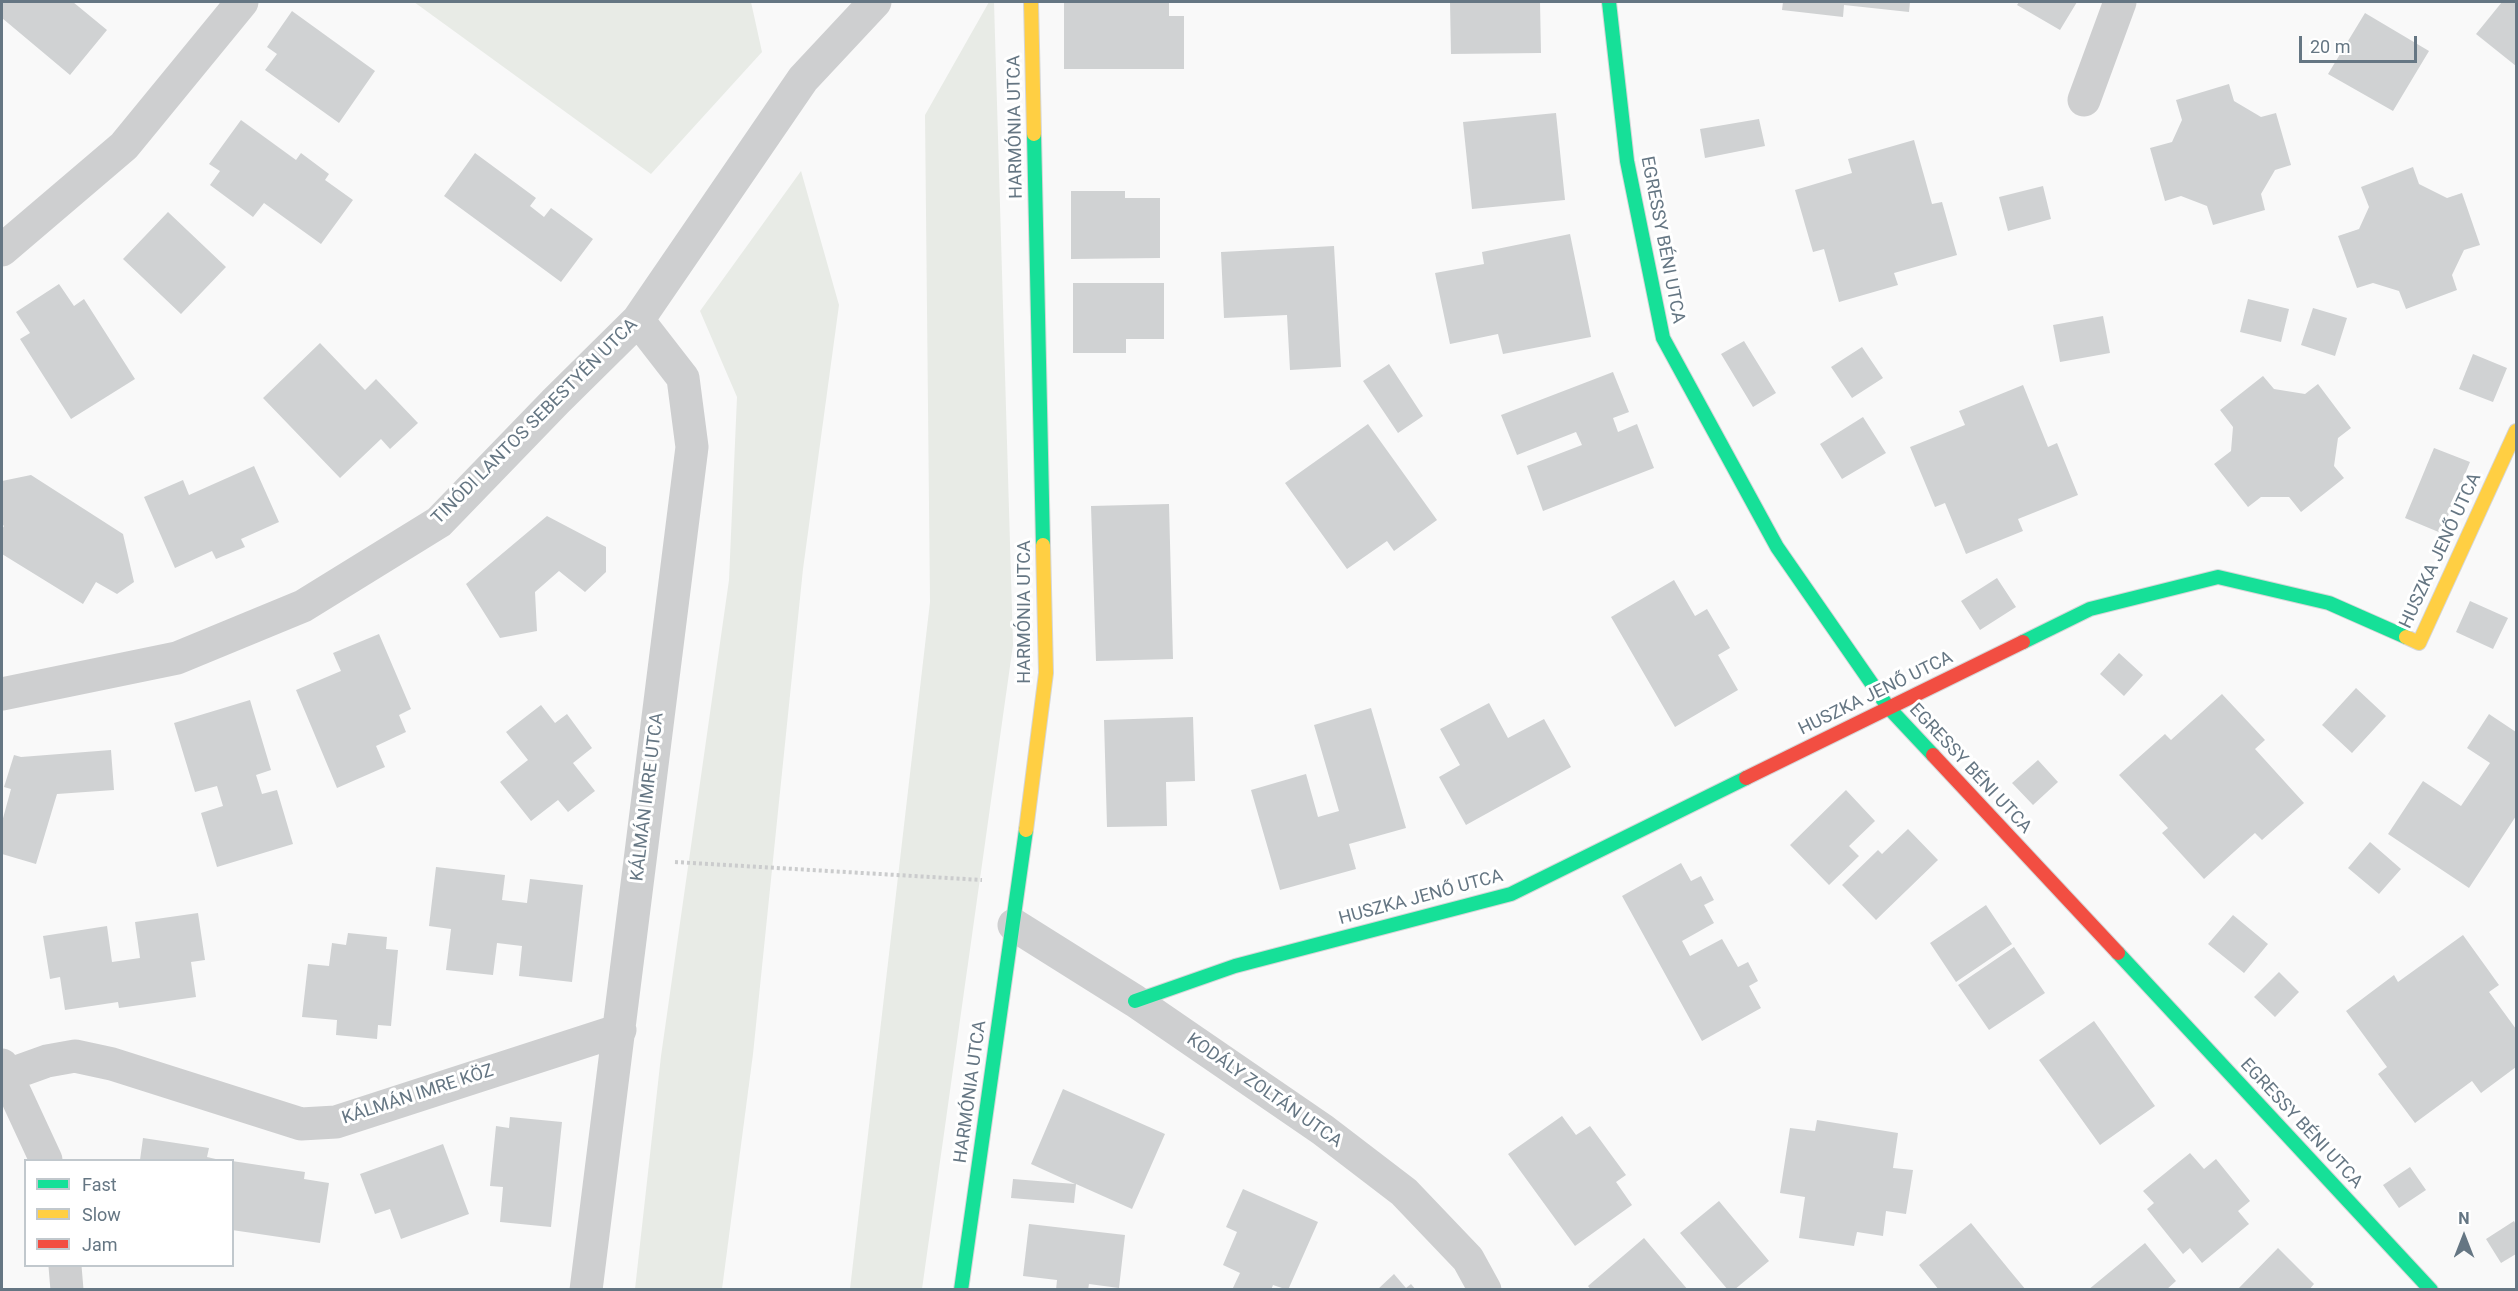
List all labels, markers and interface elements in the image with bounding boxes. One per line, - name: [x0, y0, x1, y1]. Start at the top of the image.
- scale bar: [2302, 24, 2420, 62]
- text: 20 m: [2310, 36, 2350, 57]
- street label: HARMÓNIA UTCA: [1004, 55, 1028, 199]
- street label: EGRESSY BÉNI UTCA: [1635, 155, 1689, 325]
- street label: TINÓDI LANTOS SEBESTYÉN UTCA: [428, 315, 642, 529]
- street label: HUSZKA JENŐ UTCA: [2396, 470, 2486, 632]
- street label: HARMÓNIA UTCA: [1014, 540, 1036, 684]
- street label: HUSZKA JENŐ UTCA: [1795, 647, 1957, 741]
- street label: EGRESSY BÉNI UTCA: [1904, 700, 2036, 838]
- street label: KÁLMÁN IMRE UTCA: [627, 711, 669, 883]
- street label: HUSZKA JENŐ UTCA: [1337, 866, 1505, 930]
- street label: HARMÓNIA UTCA: [950, 1019, 992, 1165]
- street label: KODÁLY ZOLTÁN UTCA: [1182, 1029, 1346, 1153]
- street label: EGRESSY BÉNI UTCA: [2235, 1055, 2367, 1193]
- street label: KÁLMÁN IMRE KÖZ: [340, 1060, 496, 1130]
- legend: [24, 1159, 234, 1267]
- text: Fast: [82, 1174, 117, 1195]
- text: Slow: [82, 1204, 121, 1225]
- north arrow: [2434, 1207, 2494, 1267]
- text: N: [2458, 1209, 2470, 1228]
- text: Jam: [82, 1234, 118, 1255]

